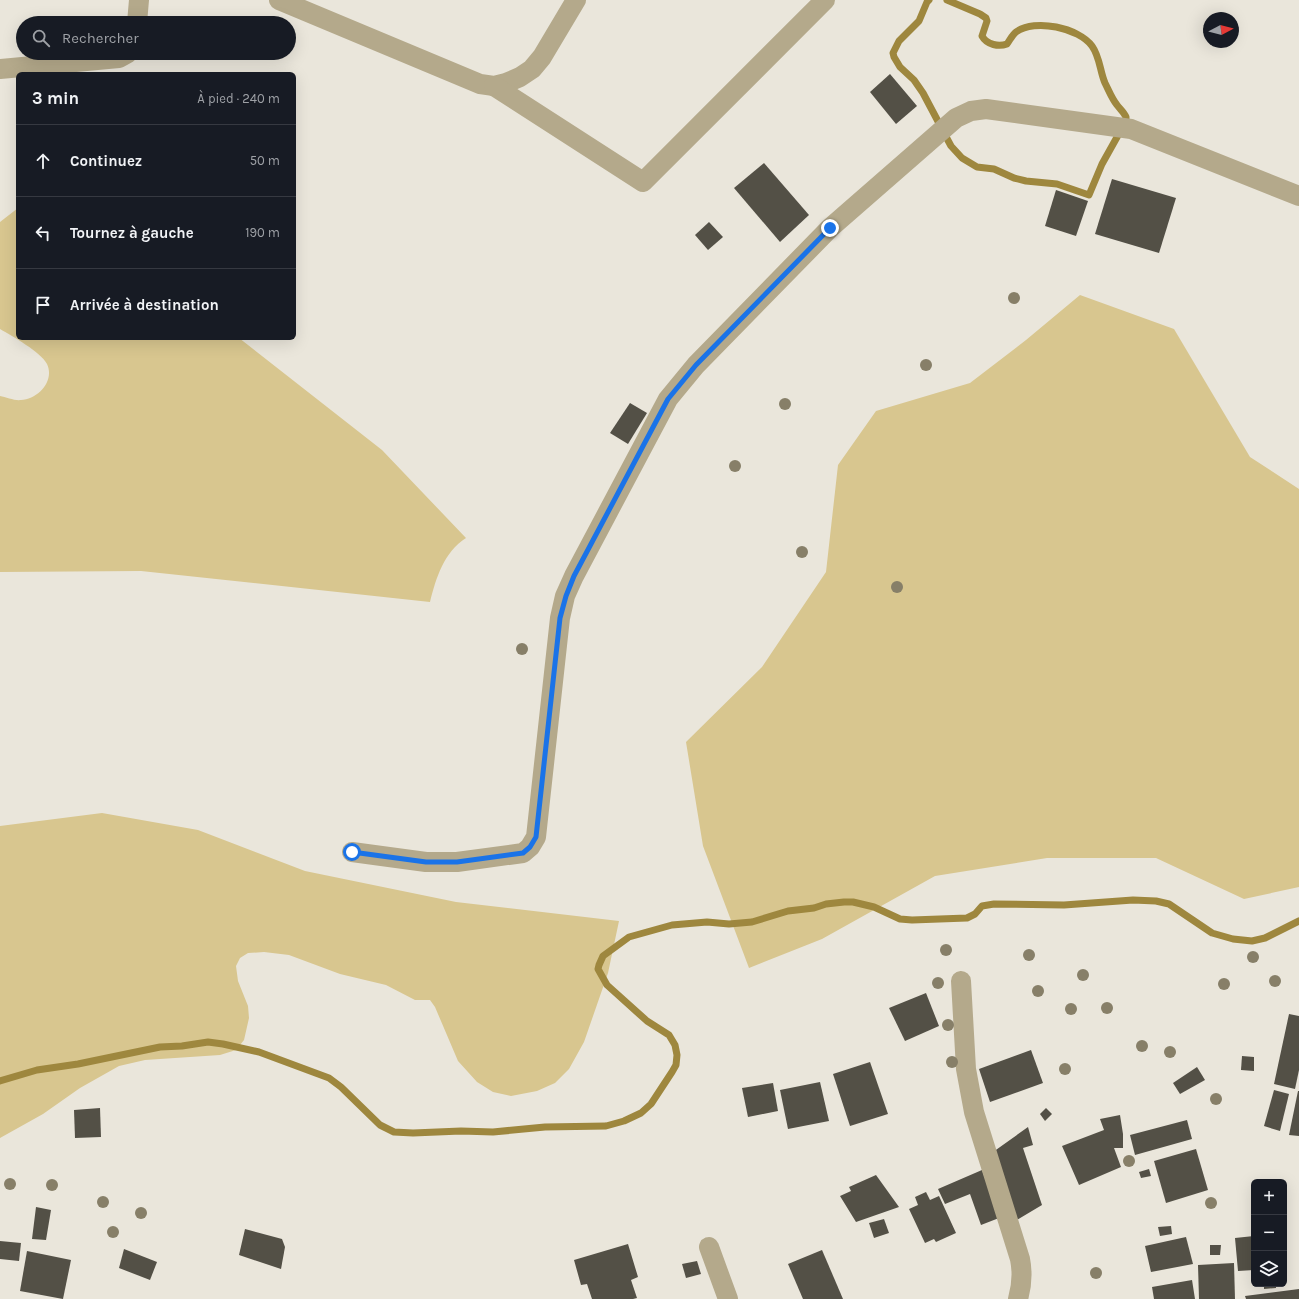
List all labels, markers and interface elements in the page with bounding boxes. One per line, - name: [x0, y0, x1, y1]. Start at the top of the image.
- north arrow: [1203, 12, 1239, 48]
- search box: [16, 16, 296, 60]
- icon: search: [30, 27, 52, 49]
- text: Rechercher: [62, 29, 139, 47]
- text: 3 min: [32, 88, 79, 108]
- text: À pied · 240 m: [197, 91, 280, 106]
- icon: ahead: [32, 150, 54, 172]
- text: Continuez: [70, 152, 142, 170]
- text: 50 m: [250, 153, 280, 168]
- route end: [821, 219, 839, 237]
- icon: left: [32, 222, 54, 244]
- text: Tournez à gauche: [70, 224, 194, 242]
- text: 190 m: [245, 225, 280, 240]
- icon: arrive: [32, 294, 54, 316]
- text: Arrivée à destination: [70, 296, 219, 314]
- route start: [343, 843, 361, 861]
- map controls: [1251, 1179, 1287, 1287]
- button: +: [1251, 1179, 1287, 1215]
- button: −: [1251, 1215, 1287, 1251]
- button: layers: [1251, 1251, 1287, 1287]

